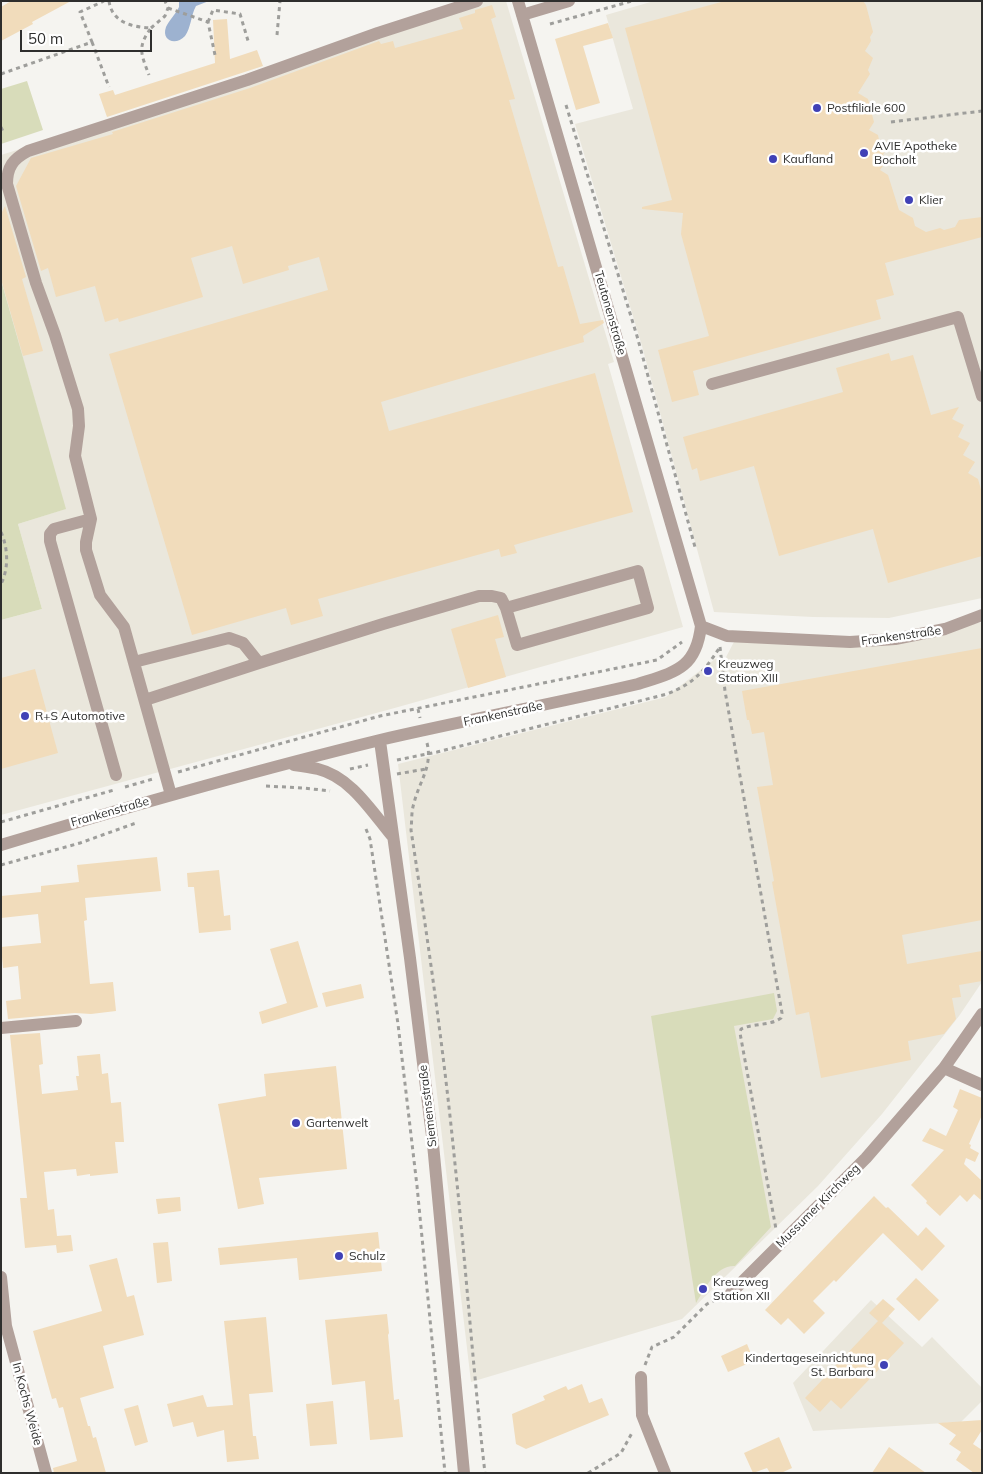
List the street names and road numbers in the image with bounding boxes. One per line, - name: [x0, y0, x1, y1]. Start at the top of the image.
- street label: Teutonenstraße: [591, 269, 629, 357]
- street label: Frankenstraße: [860, 623, 942, 649]
- street label: Frankenstraße: [462, 699, 544, 729]
- street label: Frankenstraße: [69, 794, 151, 830]
- street label: Siemensstraße: [416, 1064, 440, 1148]
- street label: Mussumer Kirchweg: [773, 1161, 863, 1251]
- street label: In Kochs Weide: [9, 1361, 45, 1447]

